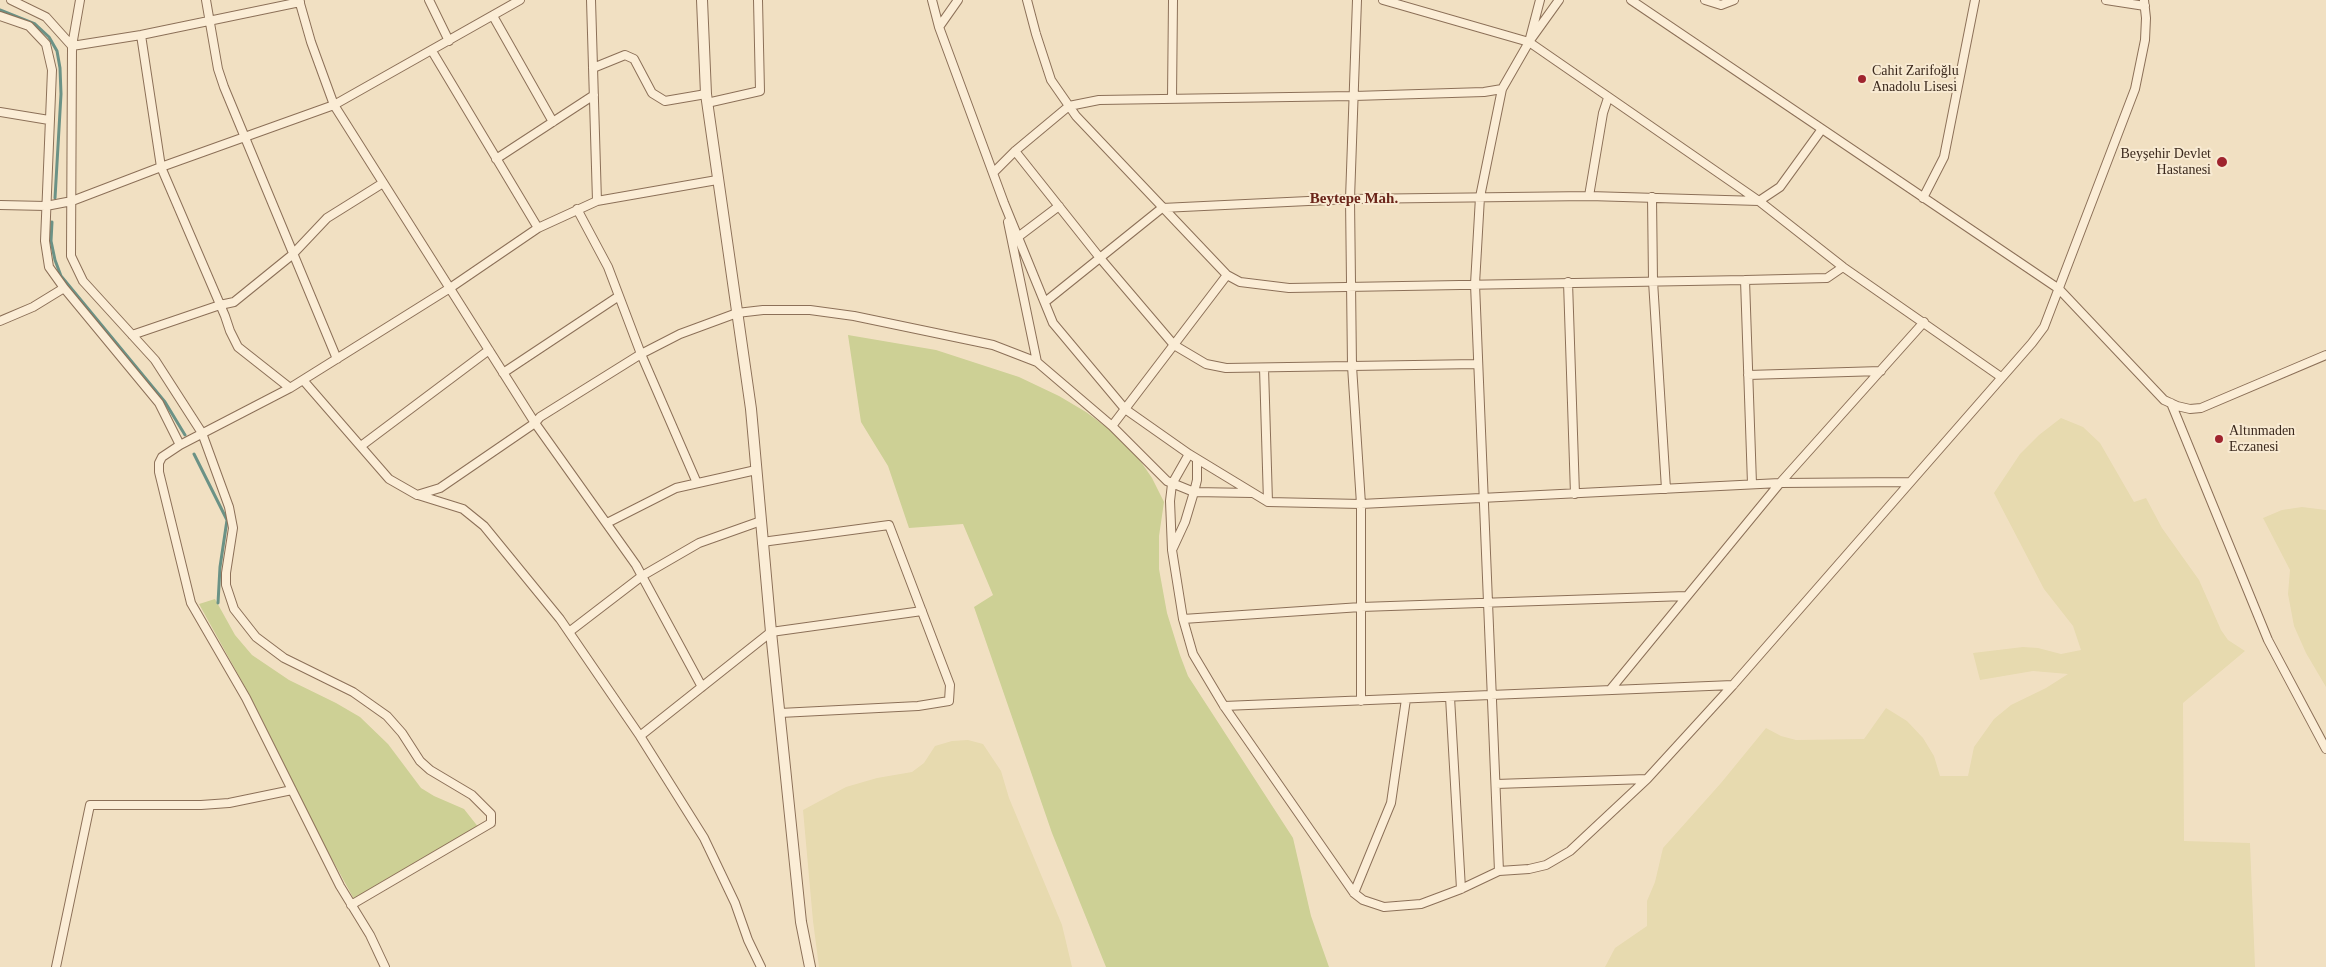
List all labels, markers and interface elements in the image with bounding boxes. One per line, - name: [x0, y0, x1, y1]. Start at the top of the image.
- place label: Cahit Zarifoğlu Anadolu Lisesi: [1872, 63, 1959, 95]
- marker: Cahit Zarifoğlu Anadolu Lisesi: [1856, 73, 1868, 85]
- place label: Beyşehir Devlet Hastanesi: [2120, 146, 2211, 178]
- marker: Beyşehir Devlet Hastanesi: [2215, 155, 2229, 169]
- district label: Beytepe Mah.: [1310, 190, 1398, 208]
- place label: Altınmaden Eczanesi: [2229, 423, 2295, 456]
- marker: Altınmaden Eczanesi: [2213, 433, 2225, 445]

